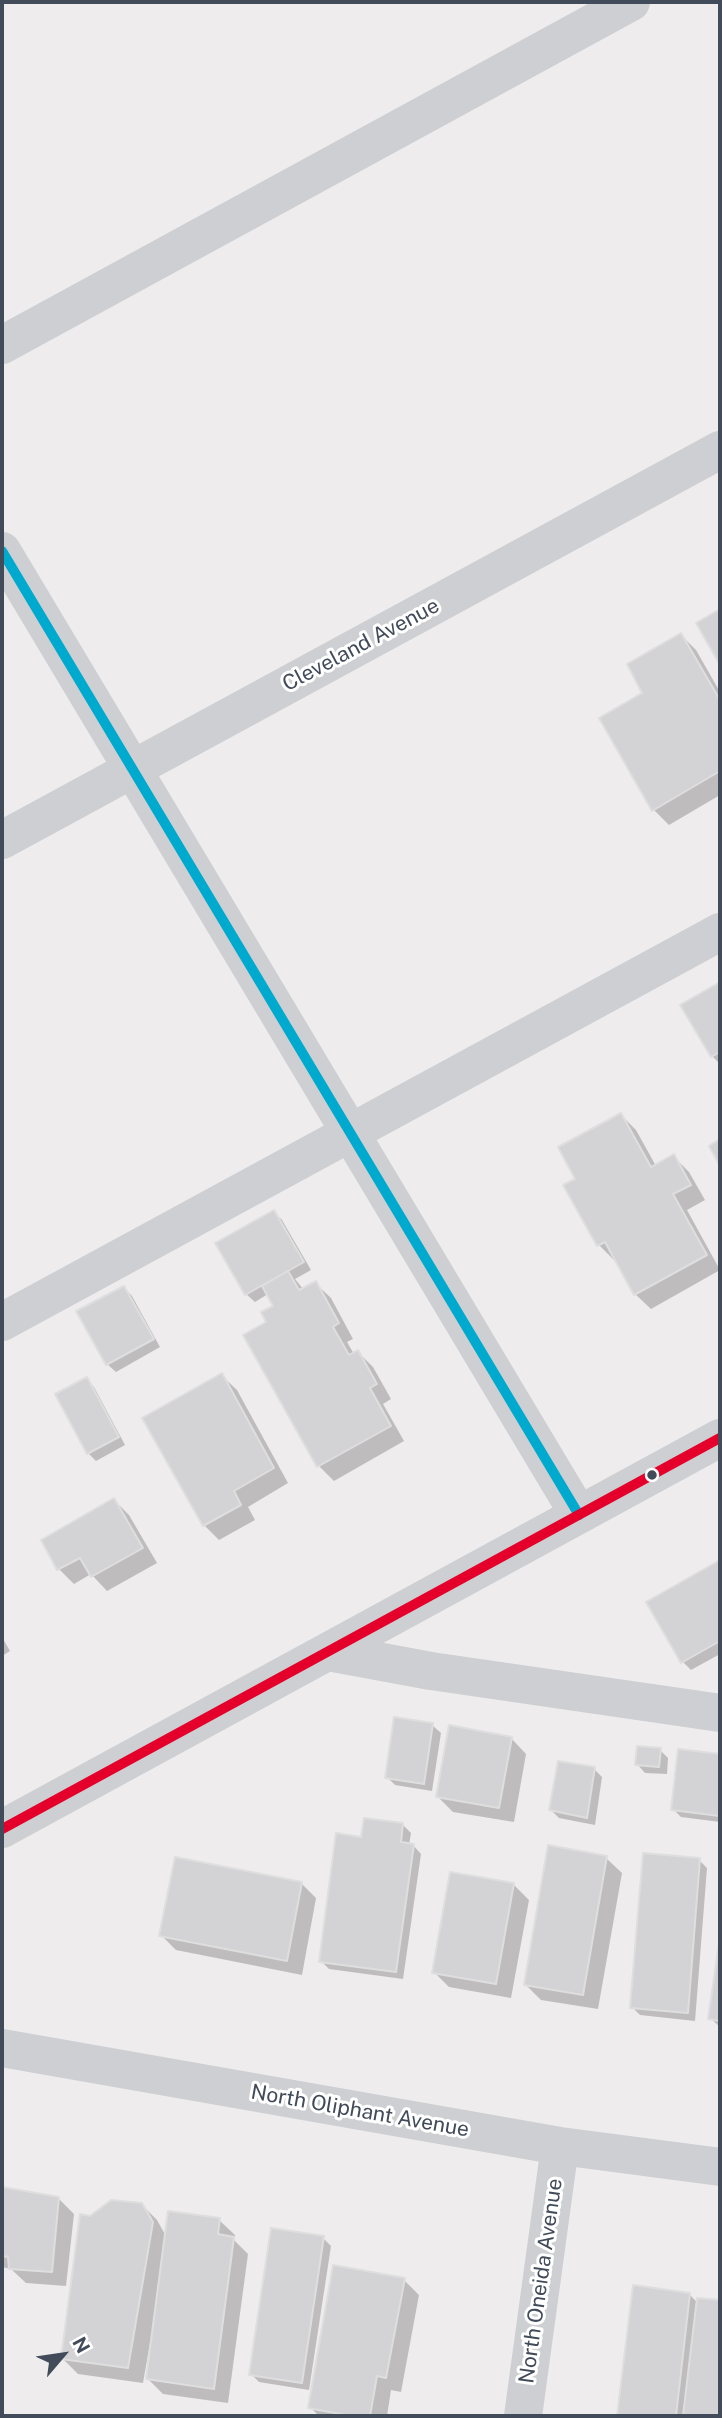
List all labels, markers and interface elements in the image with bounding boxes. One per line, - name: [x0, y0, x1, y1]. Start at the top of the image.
- street label: Cleveland Avenue: [278, 593, 444, 697]
- unlabelled marker: [645, 1468, 659, 1482]
- street label: North Oliphant Avenue: [249, 2079, 471, 2143]
- street label: North Oneida Avenue: [514, 2177, 568, 2385]
- north arrow: [28, 2320, 98, 2390]
- text: N: [68, 2333, 95, 2357]

